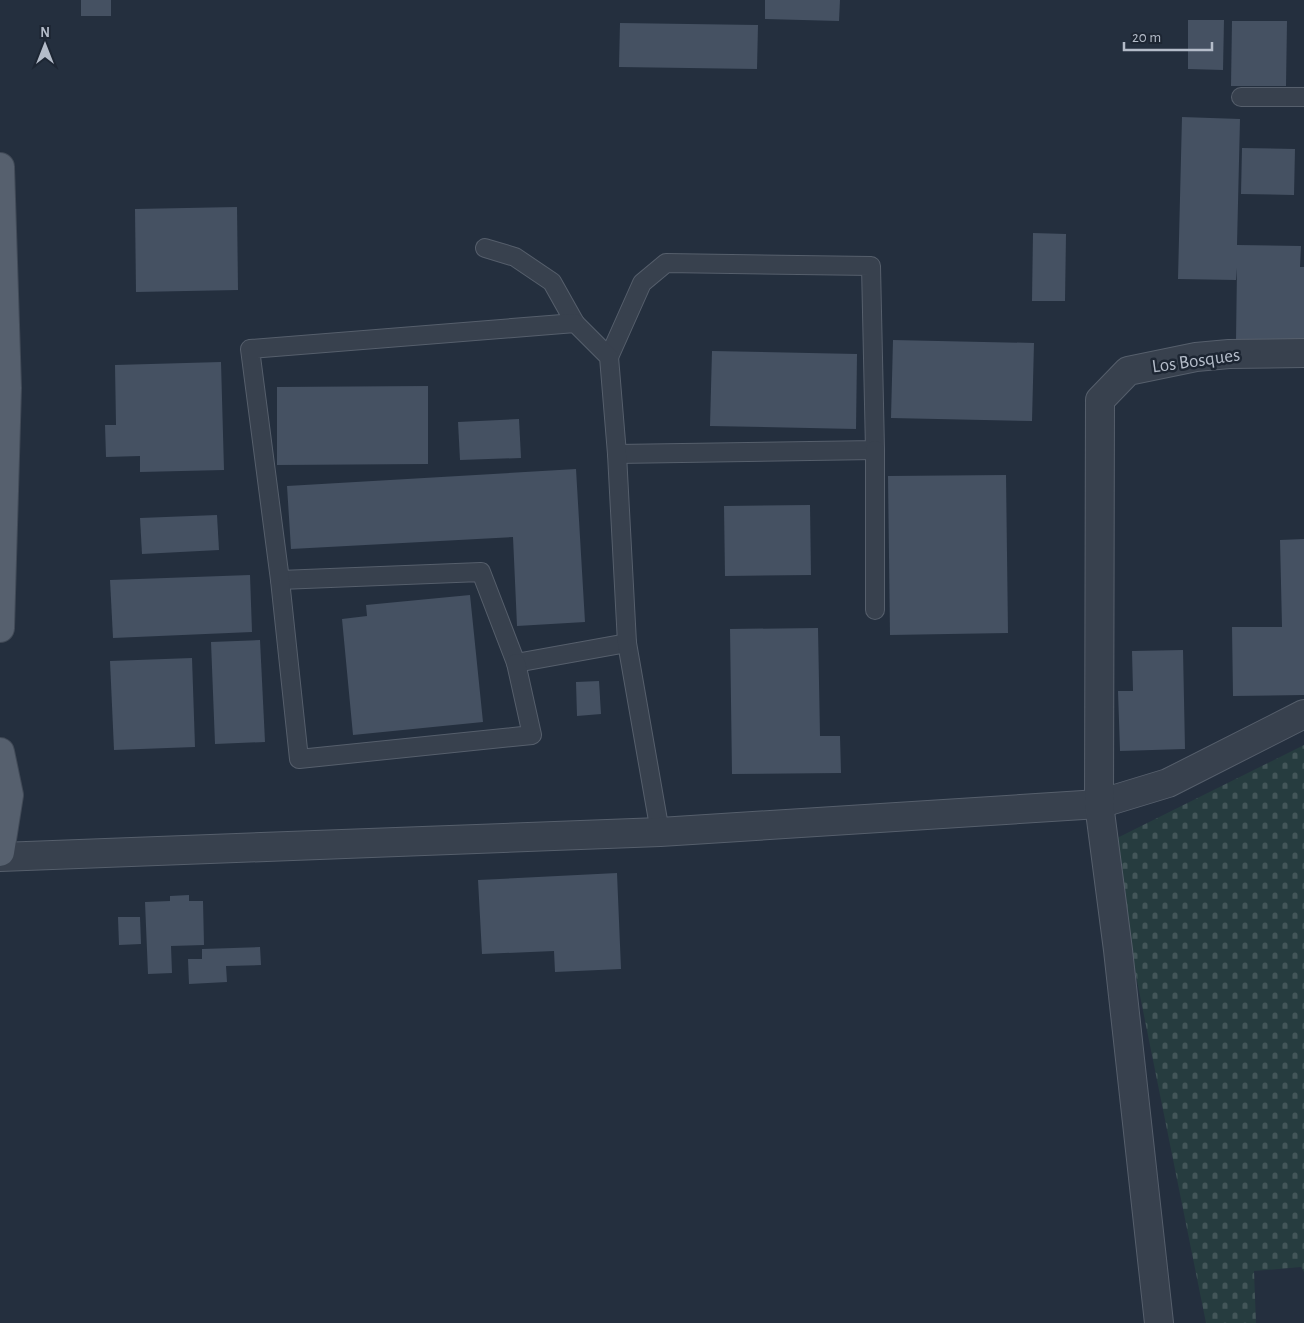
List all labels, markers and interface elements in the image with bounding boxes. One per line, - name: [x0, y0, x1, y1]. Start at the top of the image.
- north arrow: [20, 20, 70, 70]
- scale bar: [1124, 20, 1212, 52]
- text: N: [40, 26, 50, 40]
- text: 20 m: [1132, 30, 1161, 45]
- street label: Los Bosques: [1151, 345, 1241, 377]

